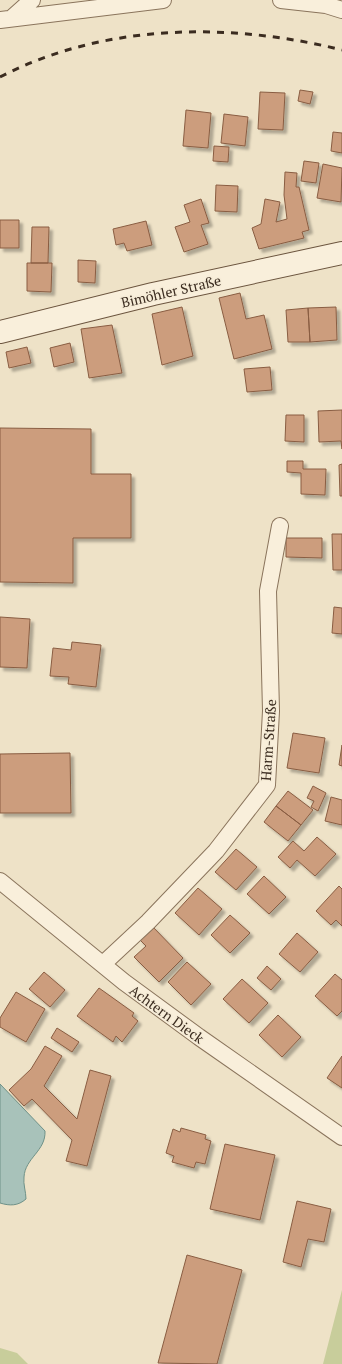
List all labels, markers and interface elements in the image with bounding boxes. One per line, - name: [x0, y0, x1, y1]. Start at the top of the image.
- street label: Bimöhler Straße: [119, 270, 223, 312]
- street label: Harm-Straße: [256, 699, 280, 781]
- street label: Achtern Dieck: [126, 980, 209, 1048]

